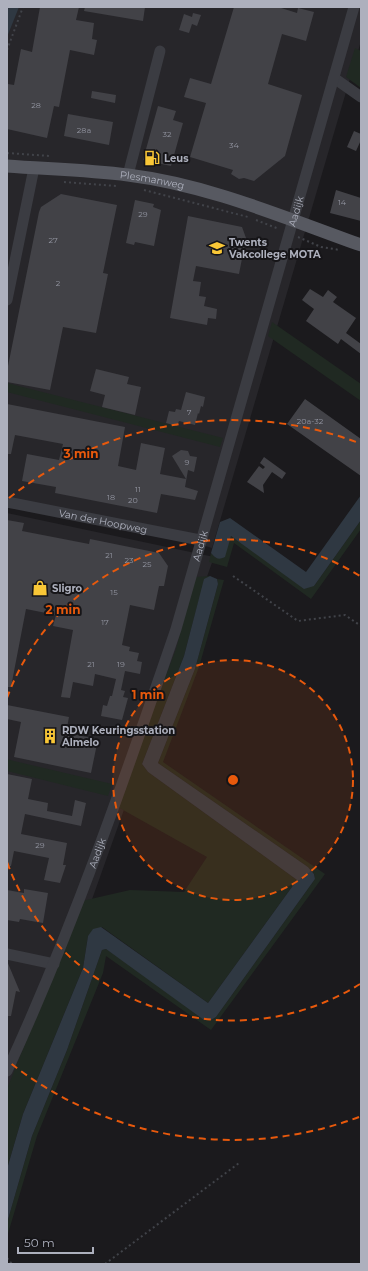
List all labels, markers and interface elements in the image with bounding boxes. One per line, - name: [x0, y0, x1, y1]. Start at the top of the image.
- house number: 28: [31, 100, 41, 110]
- house number: 28a: [77, 125, 91, 135]
- house number: 32: [162, 129, 172, 139]
- house number: 34: [229, 140, 240, 150]
- fuel station icon: Leus: [143, 149, 161, 167]
- place label: Leus: [164, 152, 189, 165]
- street label: Plesmanweg: [119, 168, 186, 192]
- street label: Aadijk: [285, 194, 307, 228]
- house number: 14: [338, 197, 347, 207]
- house number: 29: [138, 209, 148, 219]
- house number: 27: [48, 235, 58, 245]
- place label: Twents Vakcollege MOTA: [228, 236, 321, 261]
- school or university icon: Twents Vakcollege MOTA: [208, 239, 226, 257]
- house number: 2: [56, 278, 61, 288]
- house number: 7: [187, 407, 192, 417]
- house number: 20a-32: [297, 416, 324, 426]
- text: 3 min: [63, 446, 99, 461]
- house number: 9: [185, 457, 190, 467]
- house number: 11: [135, 484, 141, 494]
- house number: 18: [107, 492, 115, 502]
- house number: 20: [128, 495, 138, 505]
- street label: Van der Hoopweg: [58, 506, 149, 537]
- street label: Aadijk: [190, 529, 211, 563]
- house number: 21: [105, 550, 113, 560]
- house number: 23: [124, 555, 134, 565]
- house number: 25: [142, 559, 152, 569]
- shop icon: Sligro: [31, 579, 49, 597]
- place label: Sligro: [52, 582, 83, 595]
- house number: 15: [110, 587, 118, 597]
- text: 2 min: [46, 602, 80, 617]
- house number: 17: [101, 617, 109, 627]
- house number: 21: [87, 659, 95, 669]
- house number: 19: [117, 659, 125, 669]
- text: 1 min: [132, 687, 164, 702]
- place label: RDW Keuringsstation Almelo: [61, 724, 175, 749]
- building icon: RDW Keuringsstation Almelo: [41, 727, 59, 745]
- centre of rings: [226, 773, 240, 787]
- street label: Aadijk: [86, 836, 109, 870]
- house number: 29: [35, 840, 45, 850]
- scale bar: [18, 1229, 93, 1255]
- text: 50 m: [24, 1235, 55, 1250]

